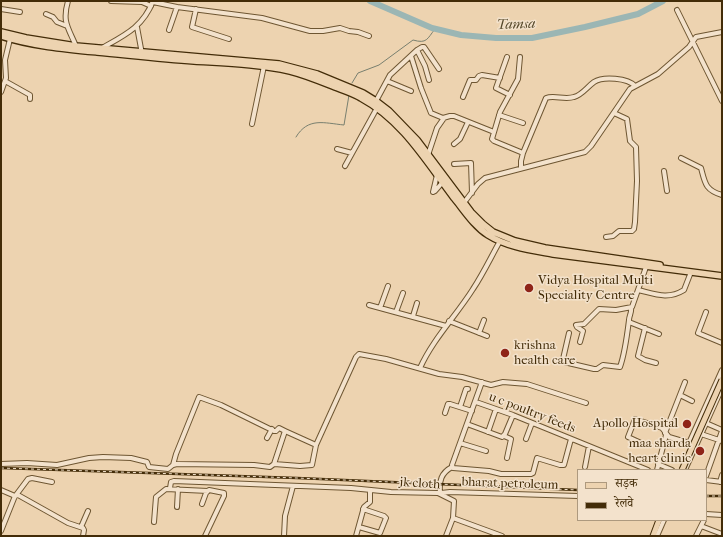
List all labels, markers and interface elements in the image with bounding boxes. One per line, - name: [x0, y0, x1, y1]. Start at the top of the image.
- water label: Tamsa: [496, 16, 536, 34]
- place label: Vidya Hospital Multi Speciality Centre: [538, 273, 653, 304]
- marker: Vidya Hospital Multi Speciality Centre: [523, 282, 535, 294]
- place label: krishna health care: [514, 338, 576, 369]
- marker: krishna health care: [499, 347, 511, 359]
- street label: u c poultry feeds: [486, 389, 578, 437]
- place label: Apollo Hospital: [593, 416, 678, 432]
- marker: Apollo Hospital: [681, 418, 693, 430]
- place label: maa sharda heart clinic: [628, 436, 691, 467]
- marker: maa sharda heart clinic: [694, 445, 706, 457]
- legend: [577, 469, 707, 521]
- street label: jk cloth: [399, 475, 441, 493]
- street label: bharat petroleum: [461, 475, 559, 493]
- text: सड़क: [615, 476, 638, 490]
- text: रेलवे: [615, 496, 633, 510]

